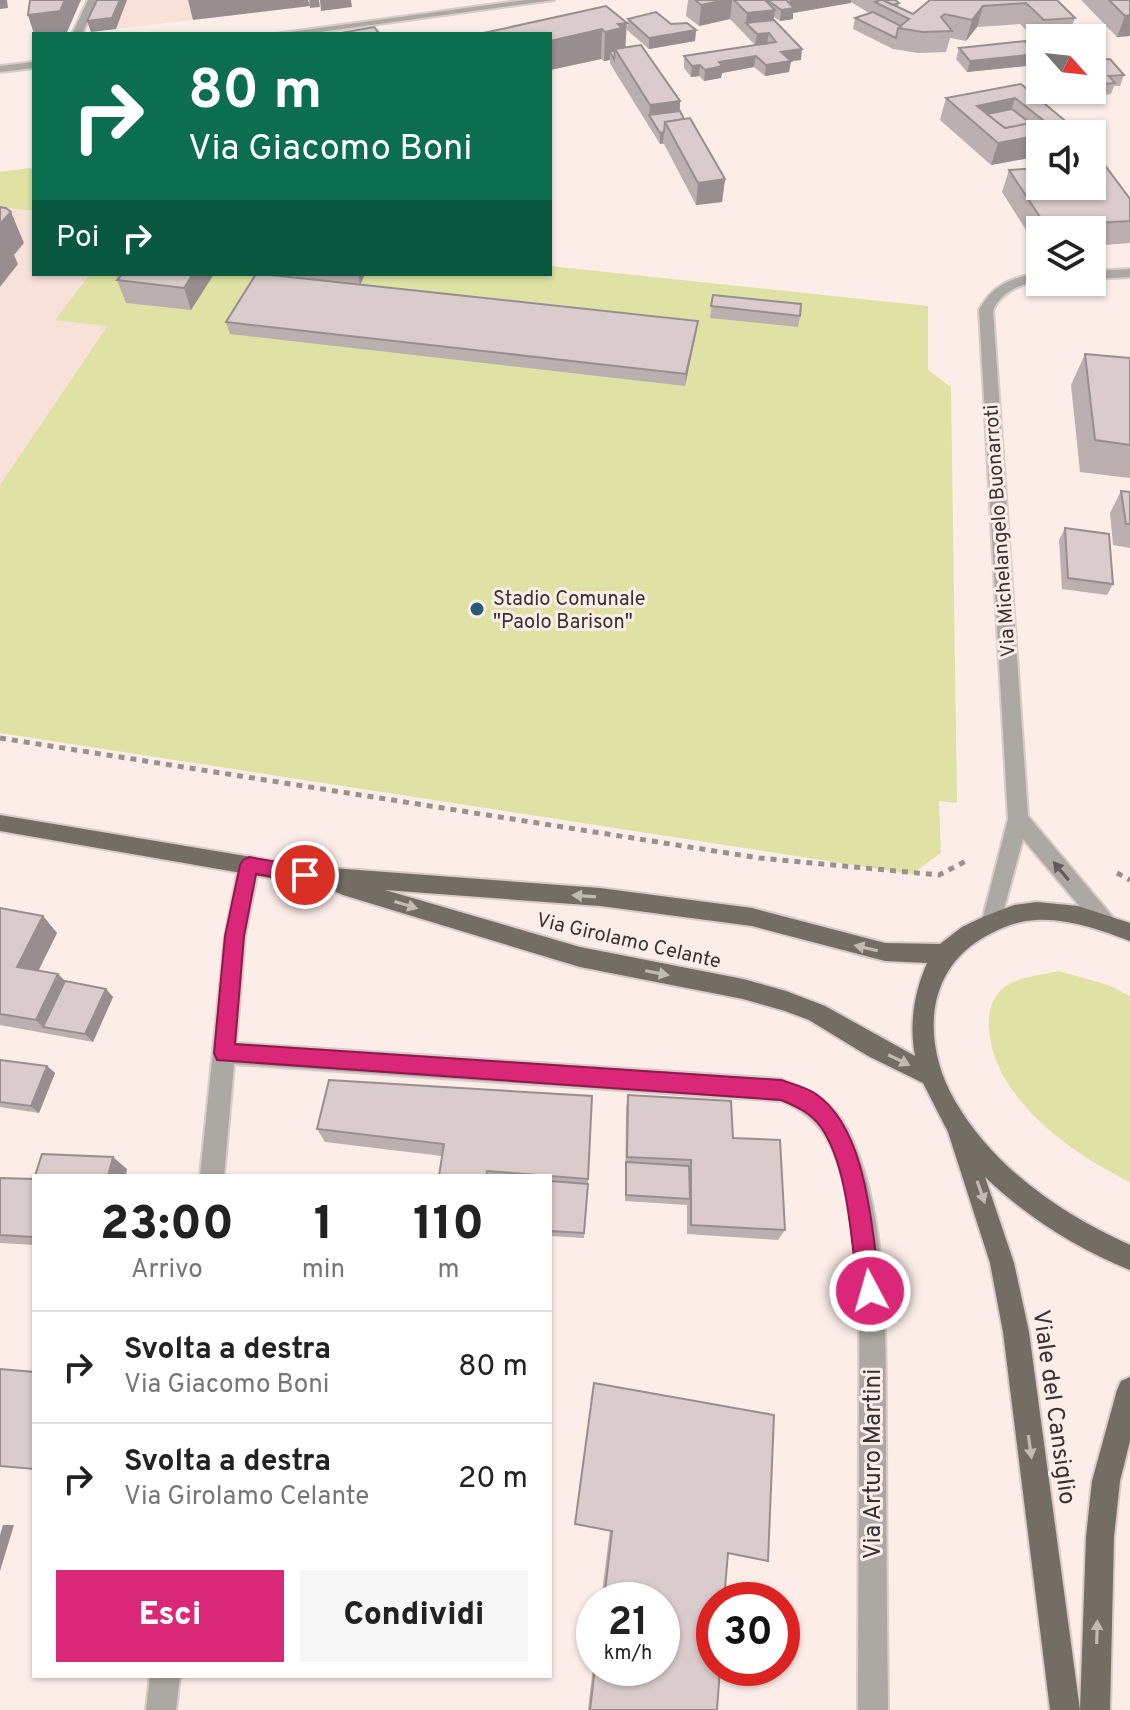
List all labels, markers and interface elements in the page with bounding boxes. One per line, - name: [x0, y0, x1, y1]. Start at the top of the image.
- north arrow: [1026, 24, 1106, 104]
- map controls: [1026, 24, 1106, 296]
- text: 80 m: [188, 58, 322, 128]
- icon: right: [56, 64, 160, 168]
- button: sound: [1026, 120, 1106, 200]
- text: Via Giacomo Boni: [188, 127, 472, 173]
- icon: right: [115, 216, 159, 260]
- button: layers: [1026, 216, 1106, 296]
- text: Poi: [56, 220, 99, 257]
- street label: Via Michelangelo Buonarroti: [979, 404, 1023, 658]
- place label: Stadio Comunale "Paolo Barison": [493, 587, 645, 636]
- marker: Stadio Comunale "Paolo Barison": [468, 600, 486, 618]
- pin: [271, 841, 339, 909]
- icon: arrive: [283, 853, 327, 897]
- one-way arrow: [1053, 861, 1070, 881]
- one-way arrow: [571, 889, 596, 902]
- one-way arrow: [395, 899, 419, 912]
- street label: Via Girolamo Celante: [534, 908, 723, 976]
- one-way arrow: [854, 941, 879, 953]
- one-way arrow: [645, 967, 670, 979]
- one-way arrow: [887, 1053, 910, 1067]
- one-way arrow: [975, 1181, 987, 1205]
- text: 23:00: [100, 1196, 234, 1256]
- text: 1: [314, 1196, 333, 1256]
- text: 110: [413, 1196, 484, 1256]
- position arrow: [828, 1249, 912, 1333]
- text: Arrivo: [131, 1254, 203, 1287]
- text: min: [302, 1254, 345, 1287]
- text: m: [438, 1254, 460, 1287]
- street label: Viale del Cansiglio: [1025, 1308, 1082, 1506]
- text: Svolta a destra: [124, 1332, 331, 1369]
- icon: right: [56, 1345, 100, 1389]
- text: 80 m: [458, 1349, 528, 1386]
- text: Via Giacomo Boni: [124, 1369, 329, 1402]
- street label: Via Arturo Martini: [859, 1369, 889, 1559]
- one-way arrow: [1024, 1435, 1037, 1460]
- text: Svolta a destra: [124, 1444, 331, 1481]
- icon: right: [56, 1457, 100, 1501]
- text: 20 m: [458, 1461, 528, 1498]
- text: Via Girolamo Celante: [124, 1481, 369, 1514]
- button: Esci: [56, 1570, 284, 1662]
- button: Condividi: [300, 1570, 528, 1662]
- speed limit sign: 30: [696, 1582, 800, 1686]
- text: 21: [608, 1599, 648, 1649]
- one-way arrow: [1091, 1619, 1104, 1644]
- text: km/h: [604, 1641, 652, 1667]

